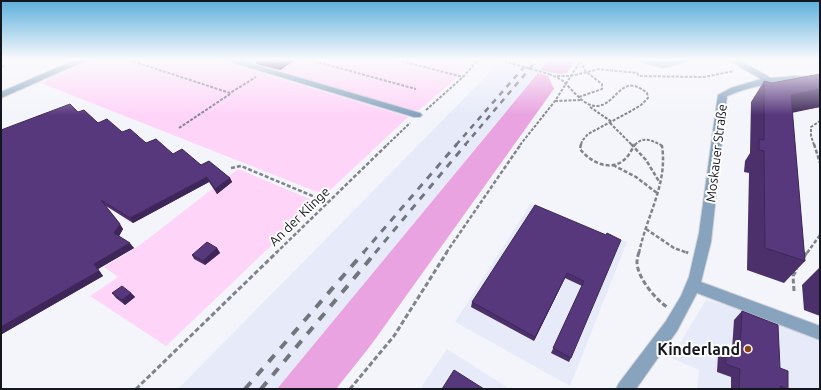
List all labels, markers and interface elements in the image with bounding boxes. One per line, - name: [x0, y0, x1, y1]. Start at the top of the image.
- street label: Moskauer Straße: [703, 103, 729, 203]
- street label: An der Klinge: [266, 184, 332, 248]
- place label: Kinderland: [657, 340, 740, 358]
- marker: Kinderland: [743, 344, 753, 354]

